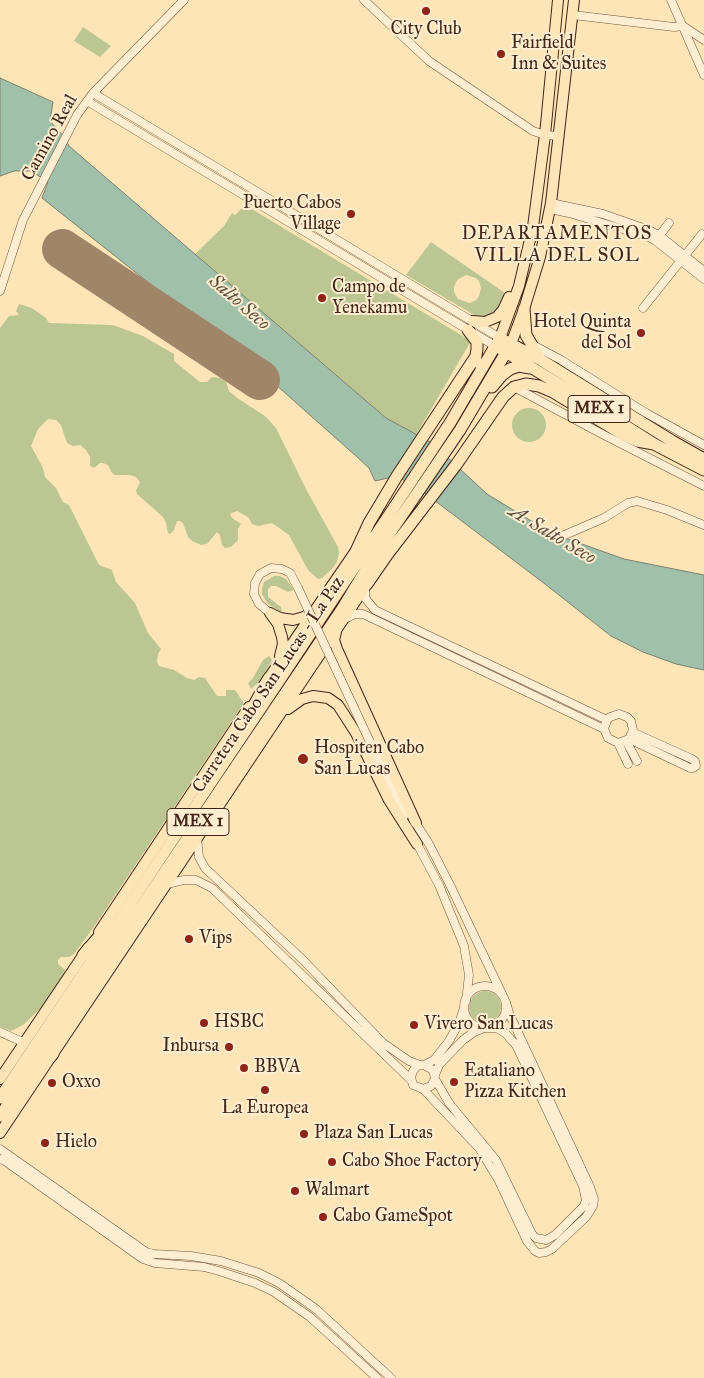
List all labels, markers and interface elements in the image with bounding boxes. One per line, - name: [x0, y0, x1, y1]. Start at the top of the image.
- marker: City Club: [420, 5, 432, 17]
- place label: City Club: [390, 19, 462, 41]
- place label: Fairfield Inn & Suites: [511, 33, 606, 76]
- marker: Fairfield Inn & Suites: [495, 48, 507, 60]
- street label: Camino Real: [17, 91, 83, 185]
- place label: Puerto Cabos Village: [243, 193, 341, 235]
- marker: Puerto Cabos Village: [345, 208, 357, 220]
- district label: DEPARTAMENTOS VILLA DEL SOL: [460, 223, 654, 267]
- water label: Salto Seco: [204, 270, 274, 336]
- place label: Campo de Yenekamu: [332, 277, 407, 320]
- marker: Campo de Yenekamu: [316, 292, 328, 304]
- place label: Hotel Quinta del Sol: [533, 312, 631, 354]
- marker: Hotel Quinta del Sol: [635, 327, 647, 339]
- road number: MEX 1: [568, 396, 630, 422]
- water label: A. Salto Seco: [504, 500, 600, 570]
- street label: Carretera Cabo San Lucas - La Paz: [188, 573, 350, 797]
- place label: Hospiten Cabo San Lucas: [314, 738, 424, 781]
- marker: Hospiten Cabo San Lucas: [296, 752, 310, 766]
- road number: MEX 1: [167, 809, 229, 836]
- place label: Vips: [199, 928, 232, 950]
- marker: Vips: [183, 933, 195, 945]
- place label: HSBC: [214, 1012, 264, 1034]
- place label: Vivero San Lucas: [424, 1014, 553, 1036]
- marker: HSBC: [198, 1017, 210, 1029]
- marker: Vivero San Lucas: [408, 1019, 420, 1031]
- place label: Inbursa: [162, 1036, 219, 1058]
- marker: Inbursa: [223, 1041, 235, 1053]
- place label: BBVA: [254, 1057, 301, 1079]
- place label: Eataliano Pizza Kitchen: [464, 1061, 566, 1104]
- marker: BBVA: [238, 1062, 250, 1074]
- place label: Oxxo: [62, 1072, 101, 1094]
- marker: Eataliano Pizza Kitchen: [448, 1076, 460, 1088]
- marker: Oxxo: [46, 1077, 58, 1089]
- marker: La Europea: [259, 1084, 271, 1096]
- place label: La Europea: [221, 1098, 309, 1120]
- place label: Plaza San Lucas: [314, 1123, 433, 1145]
- marker: Plaza San Lucas: [298, 1128, 310, 1140]
- place label: Hielo: [55, 1132, 97, 1154]
- marker: Hielo: [39, 1137, 51, 1149]
- place label: Cabo Shoe Factory: [342, 1151, 482, 1173]
- marker: Cabo Shoe Factory: [326, 1156, 338, 1168]
- place label: Walmart: [305, 1180, 370, 1202]
- marker: Walmart: [289, 1185, 301, 1197]
- place label: Cabo GameSpot: [333, 1206, 453, 1228]
- marker: Cabo GameSpot: [317, 1211, 329, 1223]

